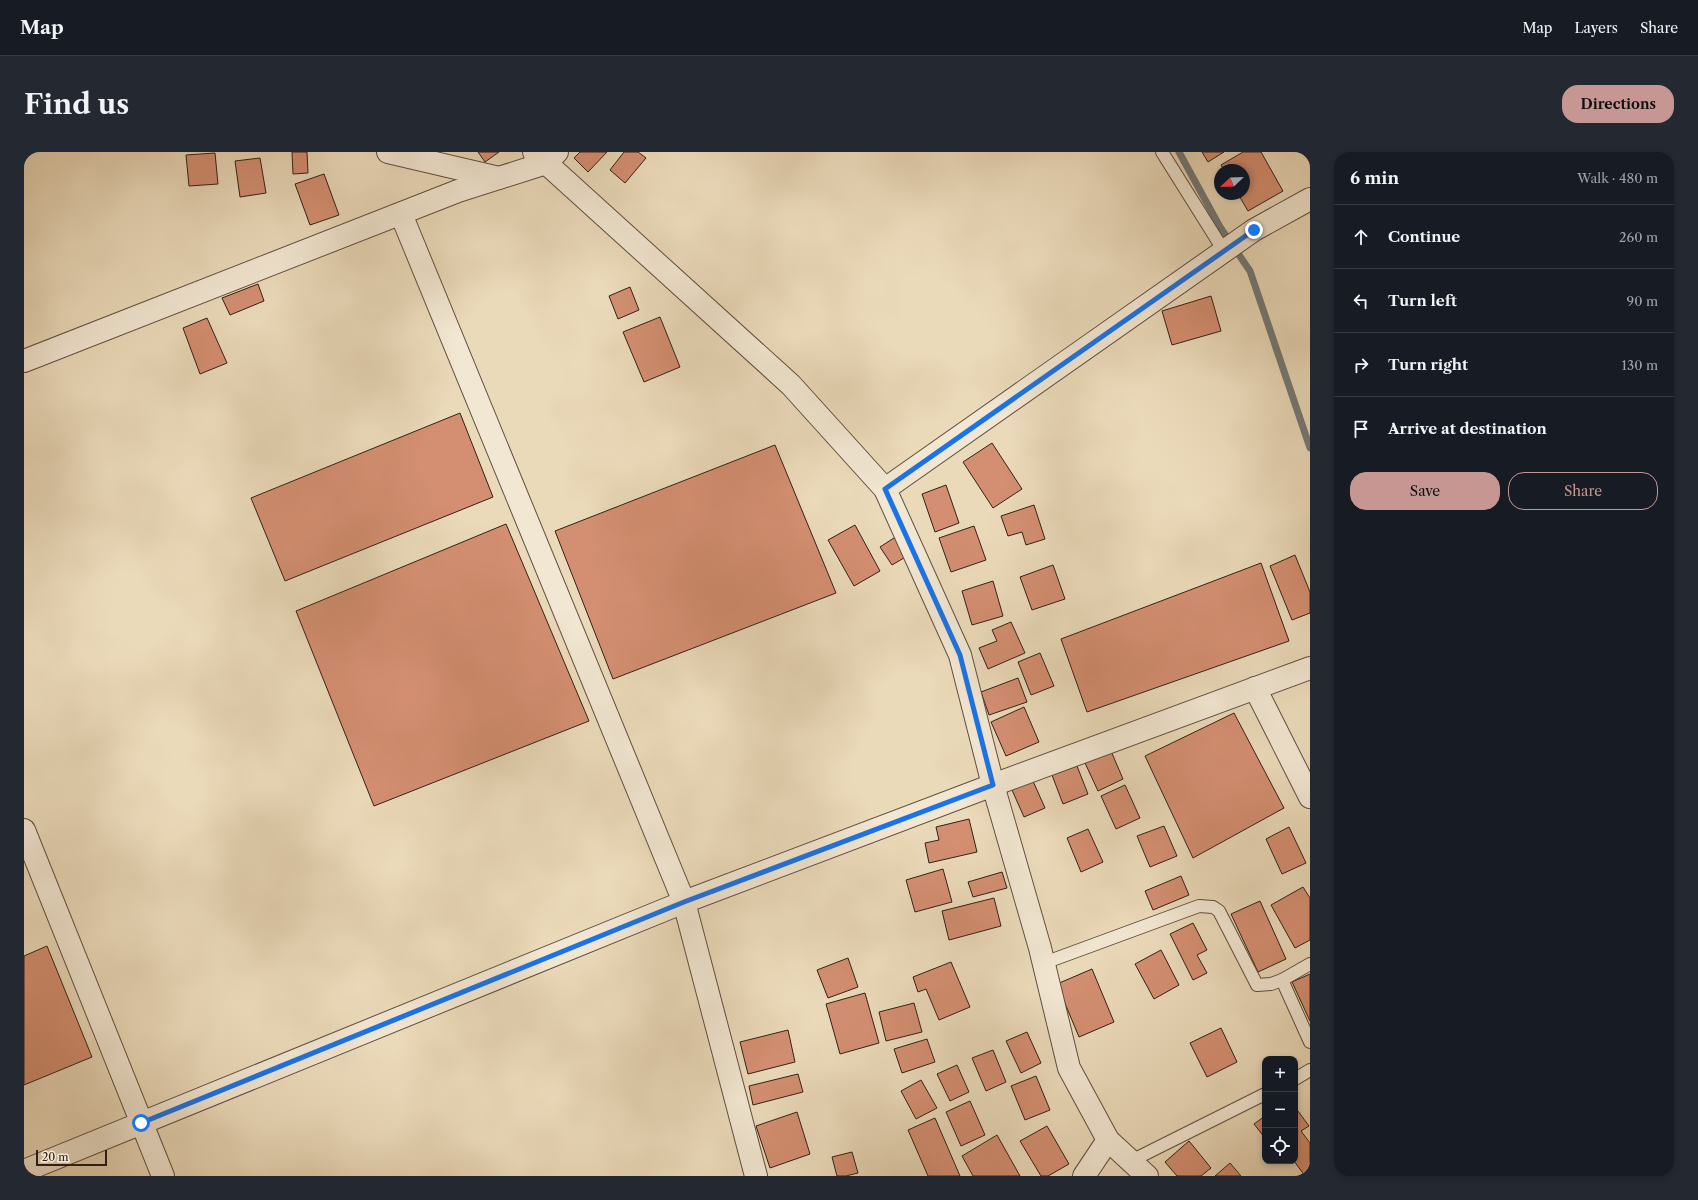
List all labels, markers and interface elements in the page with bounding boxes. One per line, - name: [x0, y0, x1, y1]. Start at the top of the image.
- text: Map: [20, 16, 64, 39]
- text: Map: [1522, 19, 1552, 37]
- text: Layers: [1574, 19, 1618, 37]
- text: Share: [1640, 19, 1678, 37]
- button: Directions: [1562, 85, 1674, 123]
- text: Find us: [24, 87, 129, 121]
- north arrow: [1214, 164, 1250, 200]
- text: 6 min: [1350, 168, 1399, 188]
- text: Walk · 480 m: [1577, 170, 1658, 186]
- route end: [1245, 221, 1263, 239]
- icon: ahead: [1350, 226, 1372, 248]
- text: Continue: [1388, 227, 1460, 246]
- text: 260 m: [1619, 229, 1658, 245]
- icon: left: [1350, 290, 1372, 312]
- text: Turn left: [1388, 291, 1457, 310]
- text: 90 m: [1627, 293, 1658, 309]
- icon: right: [1350, 354, 1372, 376]
- text: Turn right: [1388, 355, 1468, 374]
- text: 130 m: [1622, 357, 1658, 373]
- icon: arrive: [1350, 418, 1372, 440]
- text: Arrive at destination: [1388, 419, 1547, 438]
- button: Save: [1350, 472, 1500, 510]
- button: Share: [1508, 472, 1658, 510]
- map controls: [1262, 1056, 1298, 1164]
- button: +: [1262, 1056, 1298, 1092]
- button: −: [1262, 1092, 1298, 1128]
- route start: [132, 1114, 150, 1132]
- button: locate: [1262, 1128, 1298, 1164]
- scale bar: [36, 1148, 107, 1167]
- text: 20 m: [42, 1150, 68, 1164]

